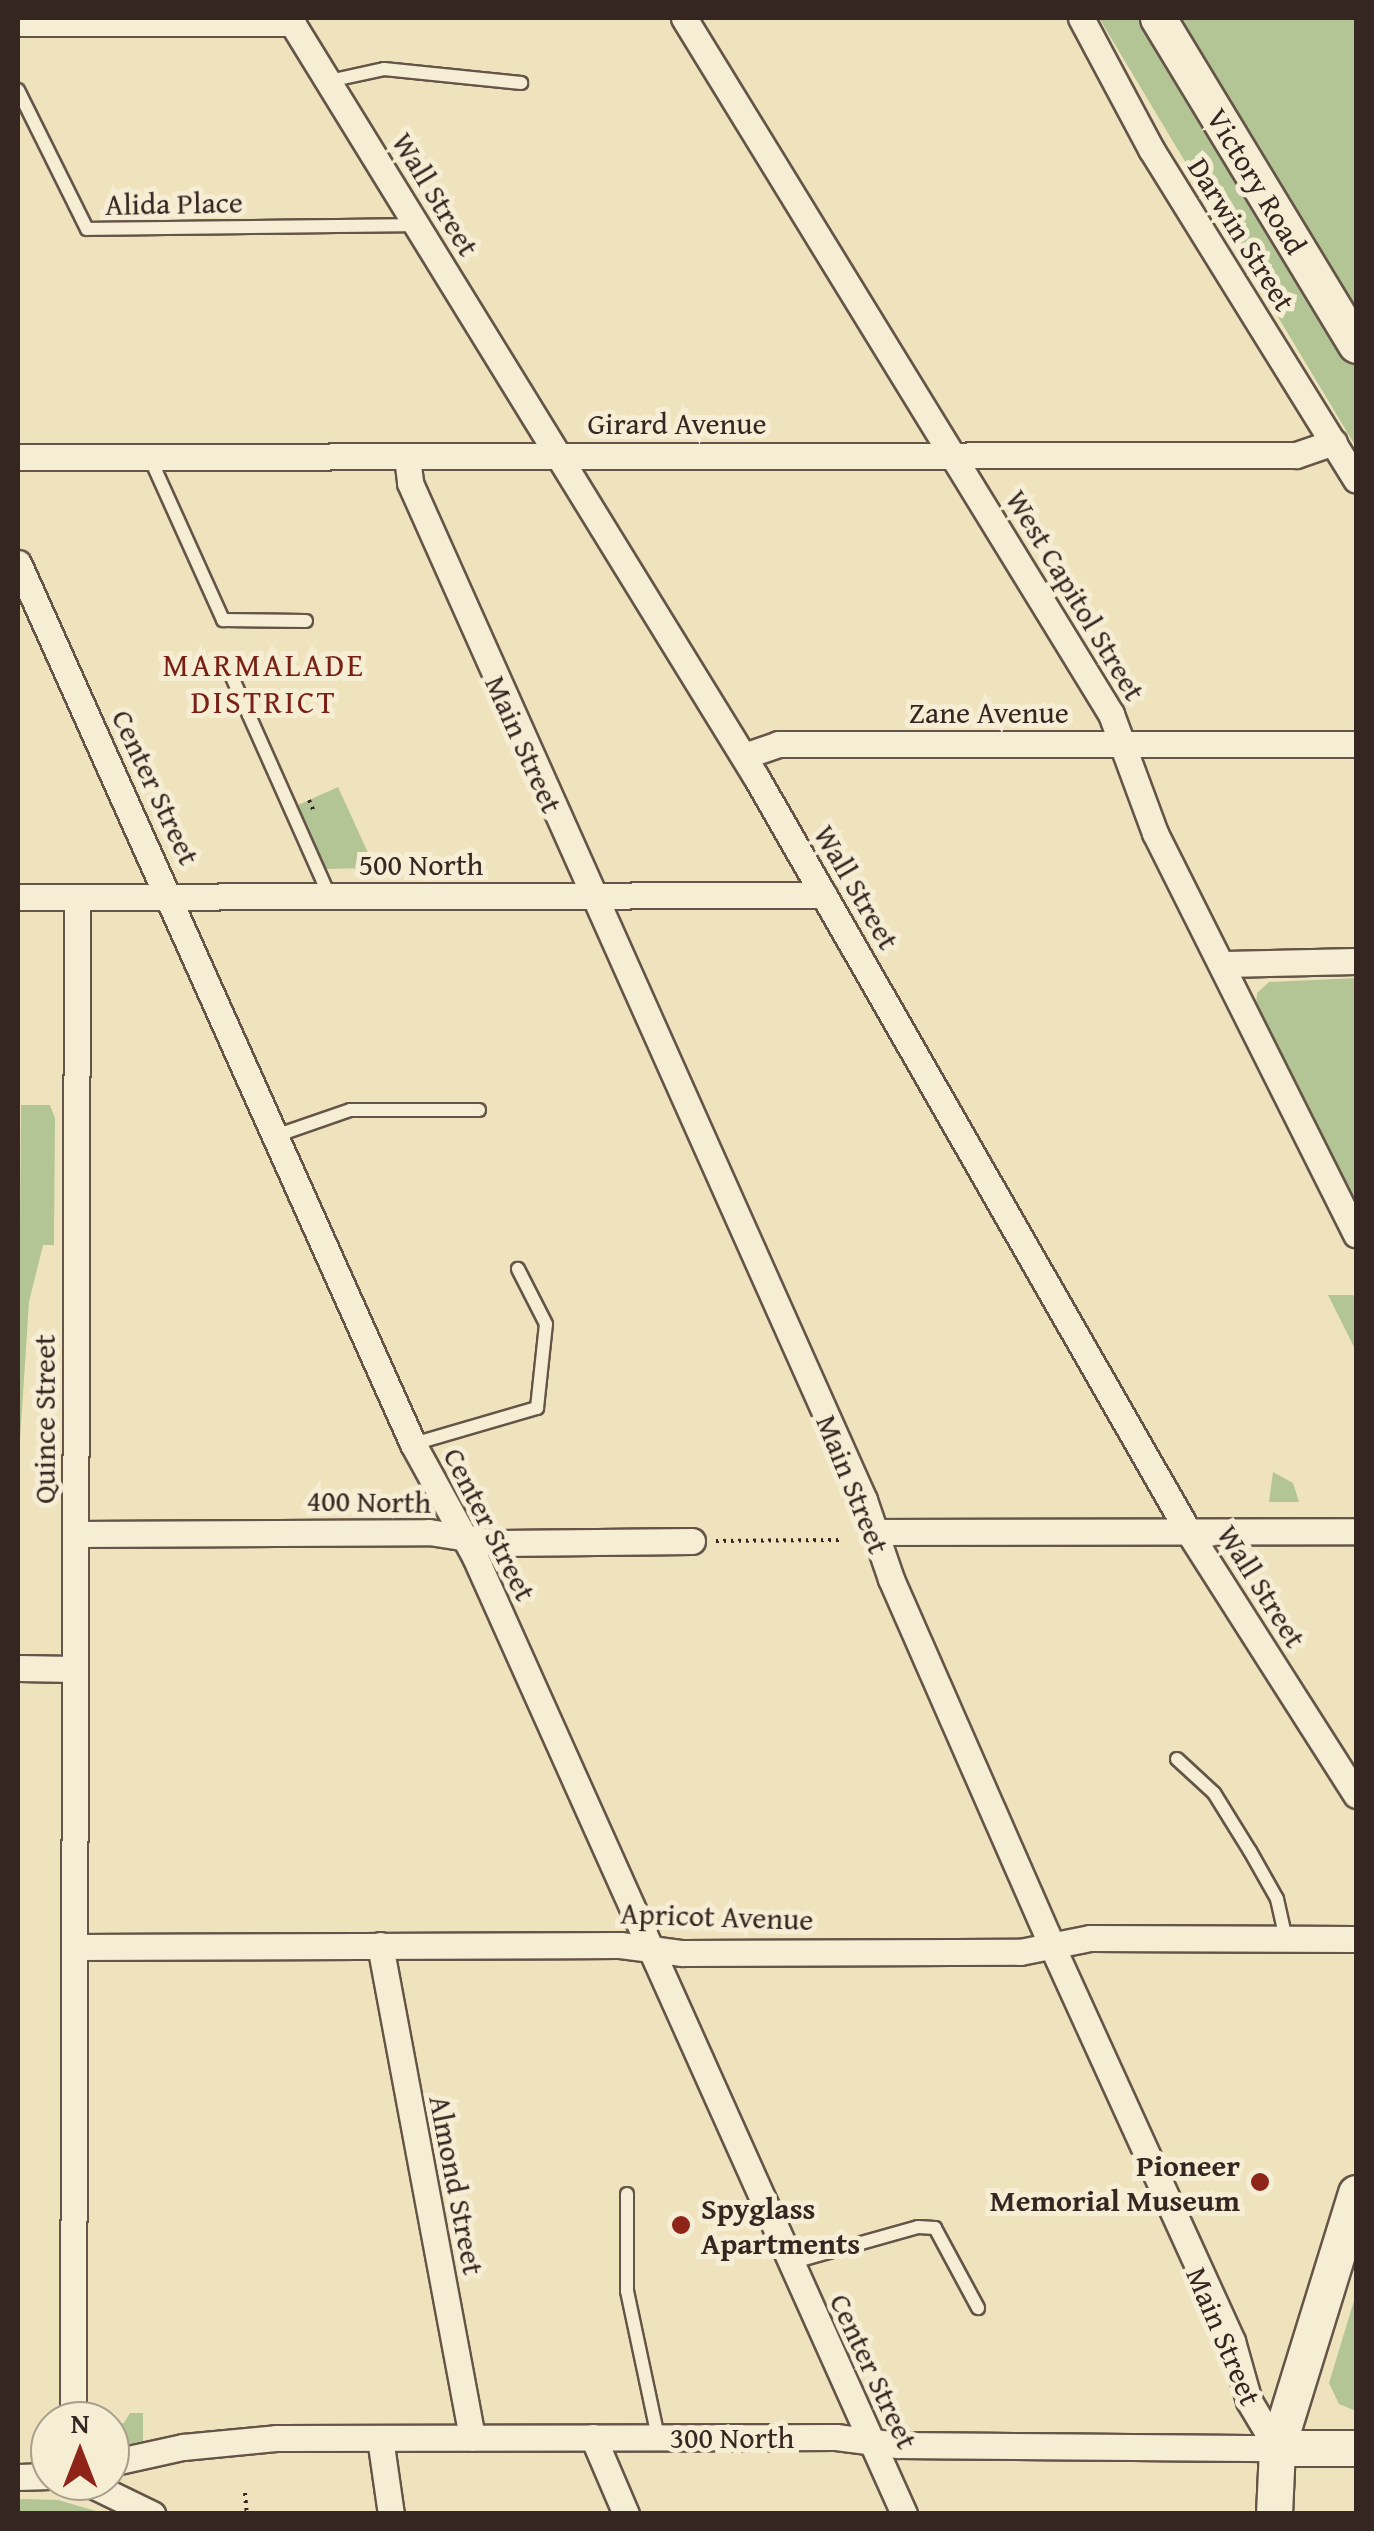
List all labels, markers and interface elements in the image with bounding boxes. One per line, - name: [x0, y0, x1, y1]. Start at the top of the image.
- street label: Victory Road: [1199, 101, 1315, 261]
- street label: Wall Street: [385, 126, 487, 262]
- street label: Darwin Street: [1181, 151, 1303, 317]
- street label: Alida Place: [105, 184, 243, 222]
- street label: Girard Avenue: [587, 405, 767, 441]
- street label: West Capitol Street: [999, 483, 1153, 707]
- district label: MARMALADE DISTRICT: [163, 647, 365, 722]
- street label: Main Street: [478, 670, 570, 818]
- street label: Zane Avenue: [909, 694, 1069, 730]
- street label: Center Street: [104, 704, 208, 870]
- street label: Wall Street: [807, 818, 907, 956]
- street label: 500 North: [359, 846, 483, 882]
- street label: Quince Street: [26, 1334, 62, 1504]
- street label: Main Street: [809, 1409, 897, 1559]
- street label: Center Street: [436, 1442, 544, 1606]
- street label: 400 North: [306, 1482, 432, 1520]
- street label: Wall Street: [1210, 1518, 1314, 1654]
- street label: Apricot Avenue: [620, 1895, 814, 1937]
- street label: Almond Street: [422, 2092, 492, 2278]
- place label: Pioneer Memorial Museum: [990, 2147, 1240, 2218]
- marker: Pioneer Memorial Museum: [1249, 2171, 1271, 2193]
- place label: Spyglass Apartments: [701, 2190, 860, 2260]
- marker: Spyglass Apartments: [670, 2214, 692, 2236]
- street label: Main Street: [1179, 2262, 1269, 2410]
- street label: Center Street: [822, 2288, 926, 2454]
- north arrow: [30, 2401, 130, 2501]
- text: N: [71, 2402, 89, 2443]
- street label: 300 North: [670, 2419, 794, 2455]

